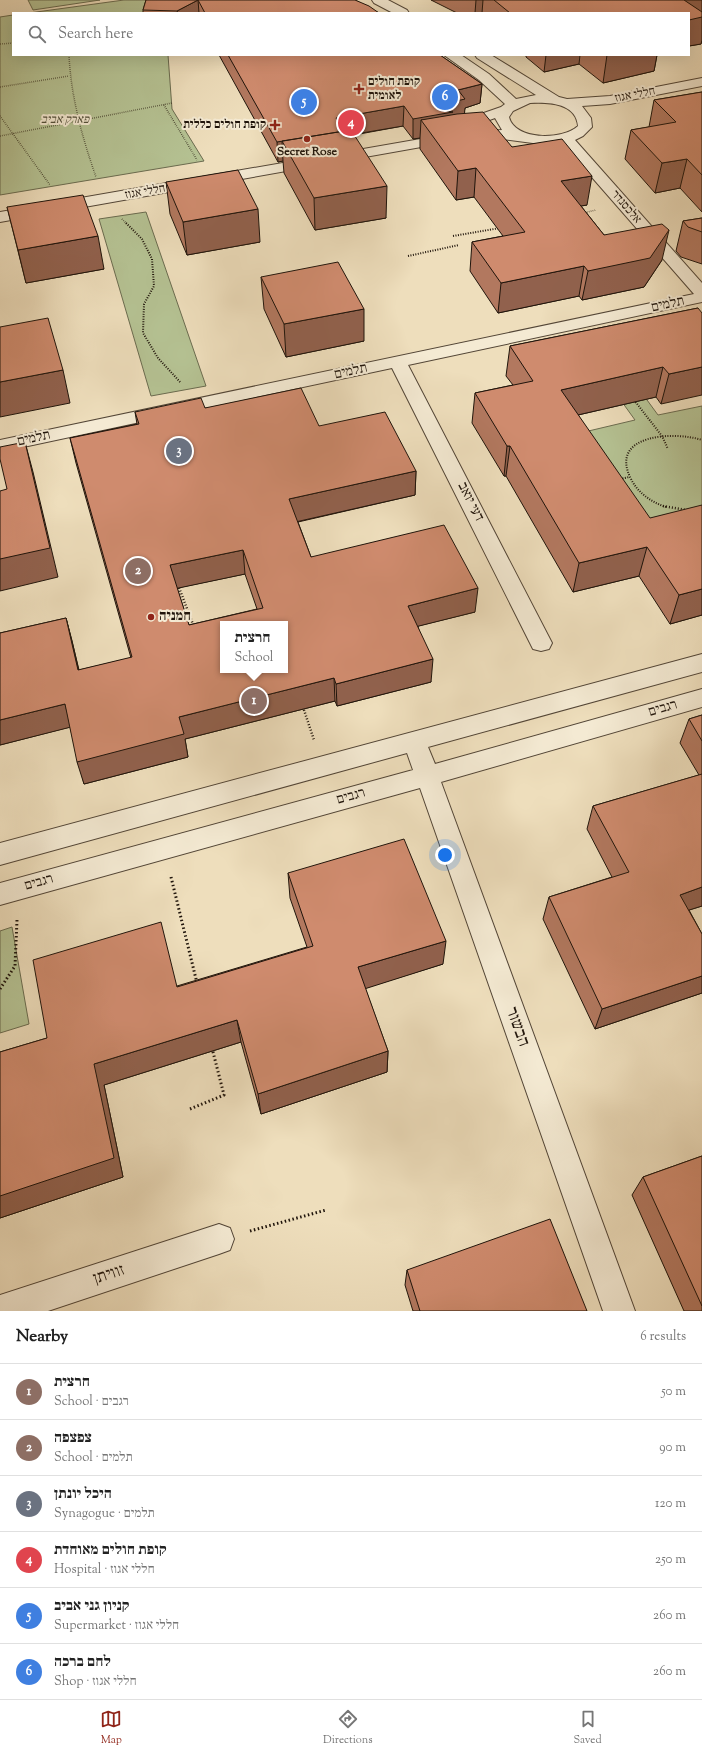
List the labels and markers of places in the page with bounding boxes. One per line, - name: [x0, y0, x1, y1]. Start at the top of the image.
- place label: קופת חולים לאומית: [368, 73, 420, 105]
- pin: 6: [432, 82, 458, 112]
- marker: קופת חולים לאומית: [353, 83, 365, 95]
- pin: 5: [291, 87, 317, 117]
- pin: 4: [338, 108, 364, 138]
- place label: קופת חולים כללית: [183, 116, 266, 134]
- marker: קופת חולים כללית: [269, 119, 281, 131]
- marker: Secret Rose: [302, 134, 312, 144]
- place label: Secret Rose: [277, 143, 337, 161]
- pin: 3: [166, 436, 192, 466]
- pin: 2: [125, 556, 151, 586]
- place label: חמניה: [159, 607, 191, 627]
- marker: חמניה: [146, 612, 156, 622]
- pin: 1: [241, 686, 267, 716]

